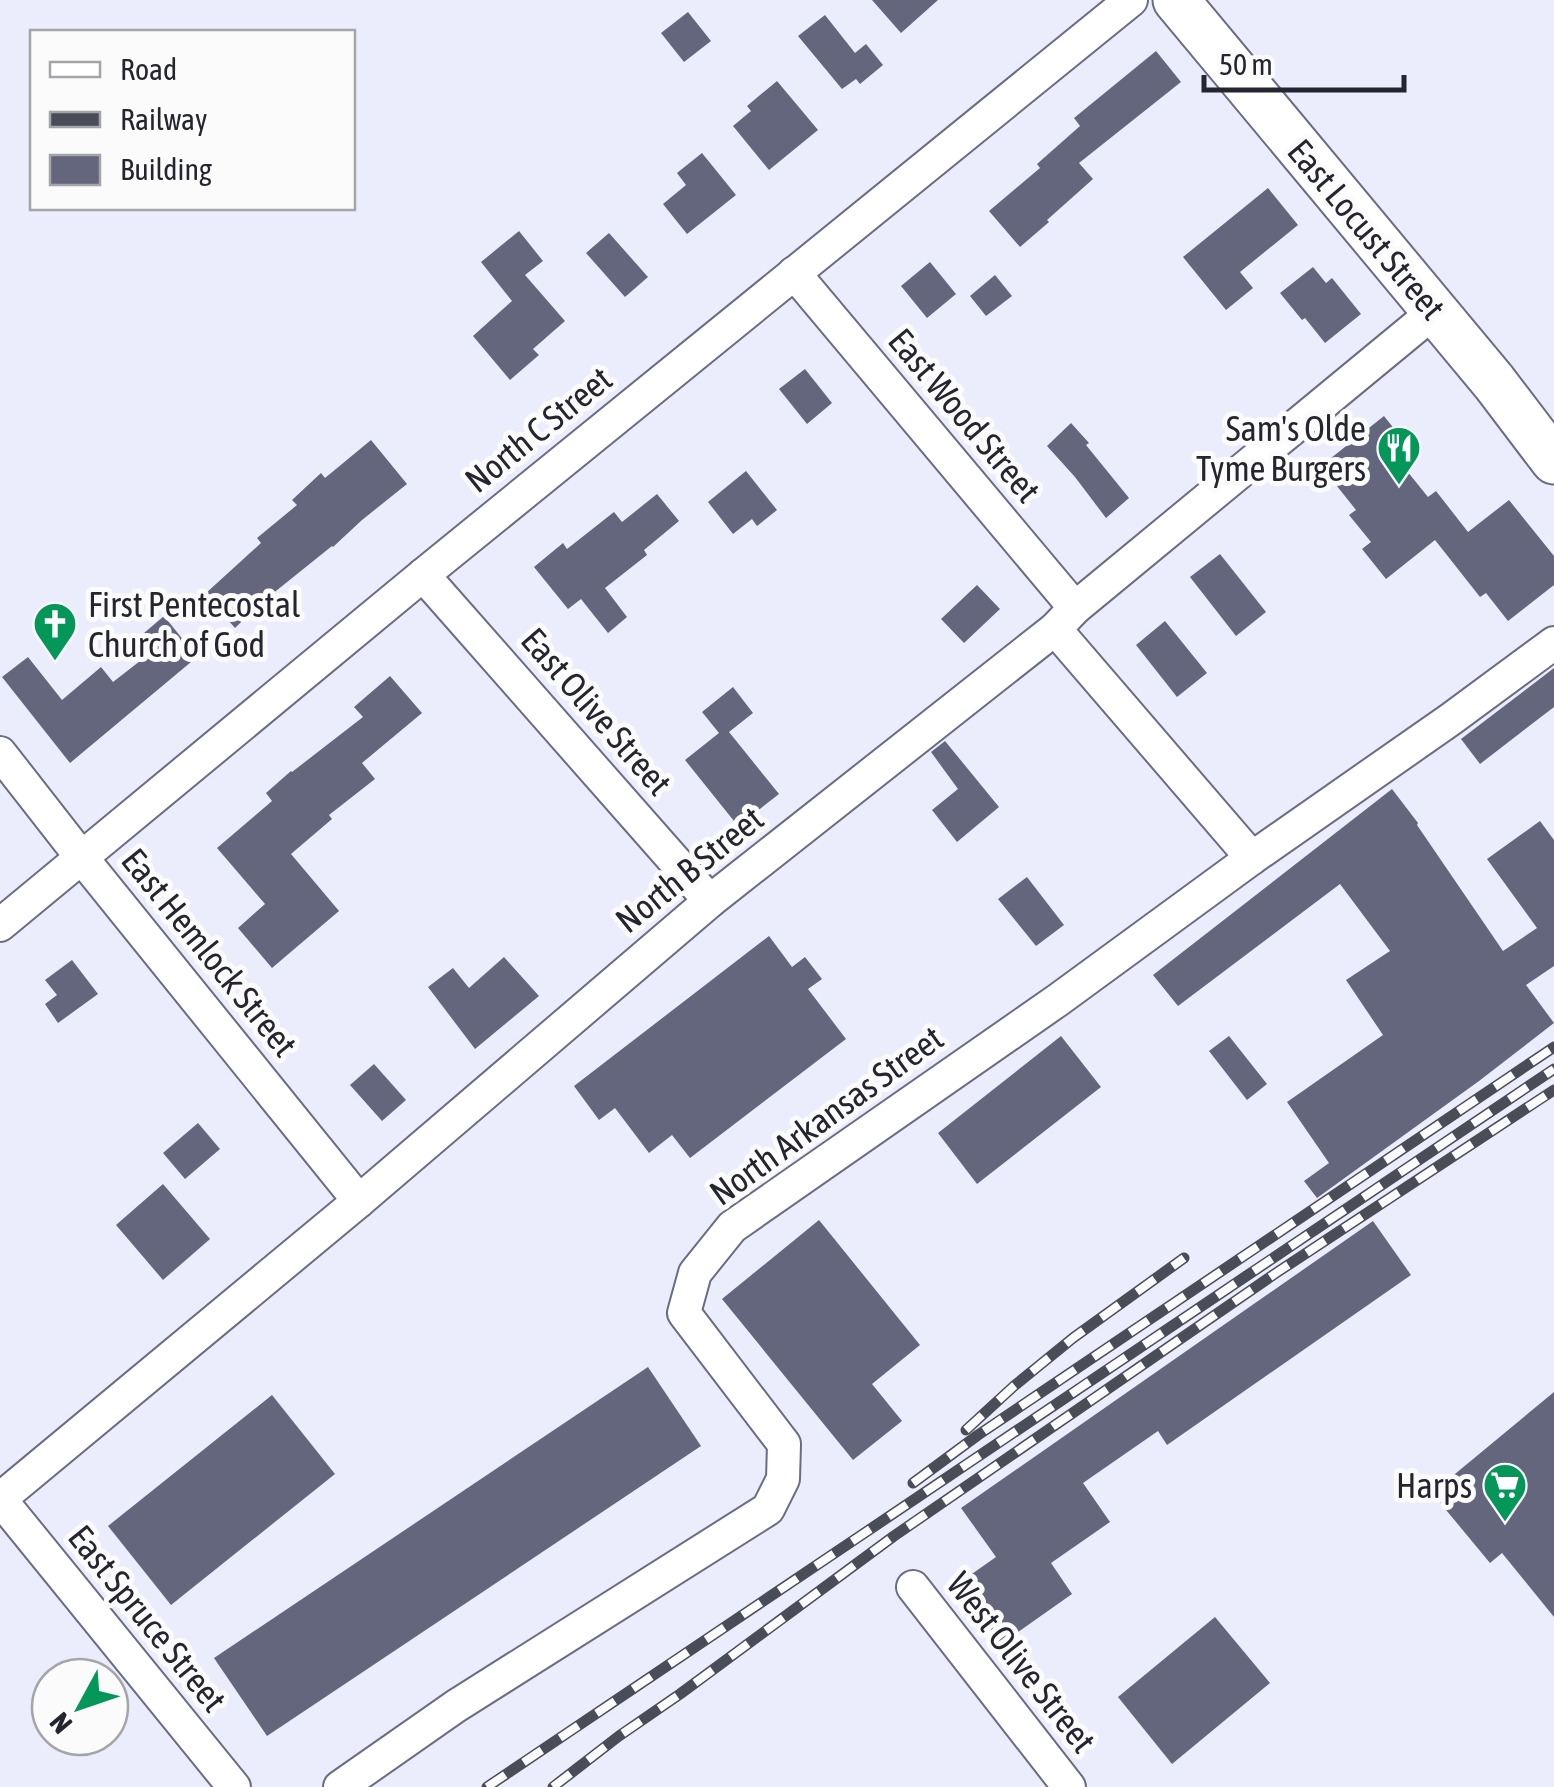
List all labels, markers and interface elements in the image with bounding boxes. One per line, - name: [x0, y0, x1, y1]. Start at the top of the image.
- legend: [30, 30, 355, 210]
- scale bar: [1204, 30, 1404, 92]
- text: 50 m: [1219, 47, 1273, 81]
- text: Road: [120, 52, 177, 86]
- text: Railway: [120, 102, 207, 136]
- street label: East Locust Street: [1280, 131, 1454, 327]
- text: Building: [120, 152, 212, 186]
- street label: East Wood Street: [881, 320, 1049, 510]
- street label: North C Street: [457, 358, 619, 500]
- place label: Sam's Olde Tyme Burgers: [1196, 408, 1366, 488]
- restaurant icon: Sam's Olde Tyme Burgers: [1376, 425, 1422, 486]
- place label: First Pentecostal Church of God: [88, 584, 300, 664]
- church icon: First Pentecostal Church of God: [32, 601, 78, 662]
- street label: East Olive Street: [514, 619, 680, 803]
- street label: North B Street: [608, 798, 770, 940]
- street label: East Hemlock Street: [114, 840, 306, 1064]
- street label: North Arkansas Street: [702, 1017, 950, 1213]
- supermarket icon: Harps: [1482, 1462, 1528, 1523]
- place label: Harps: [1396, 1465, 1472, 1505]
- street label: East Spruce Street: [61, 1517, 235, 1719]
- street label: West Olive Street: [940, 1564, 1104, 1760]
- north arrow: [30, 1657, 130, 1757]
- text: N: [43, 1706, 78, 1740]

